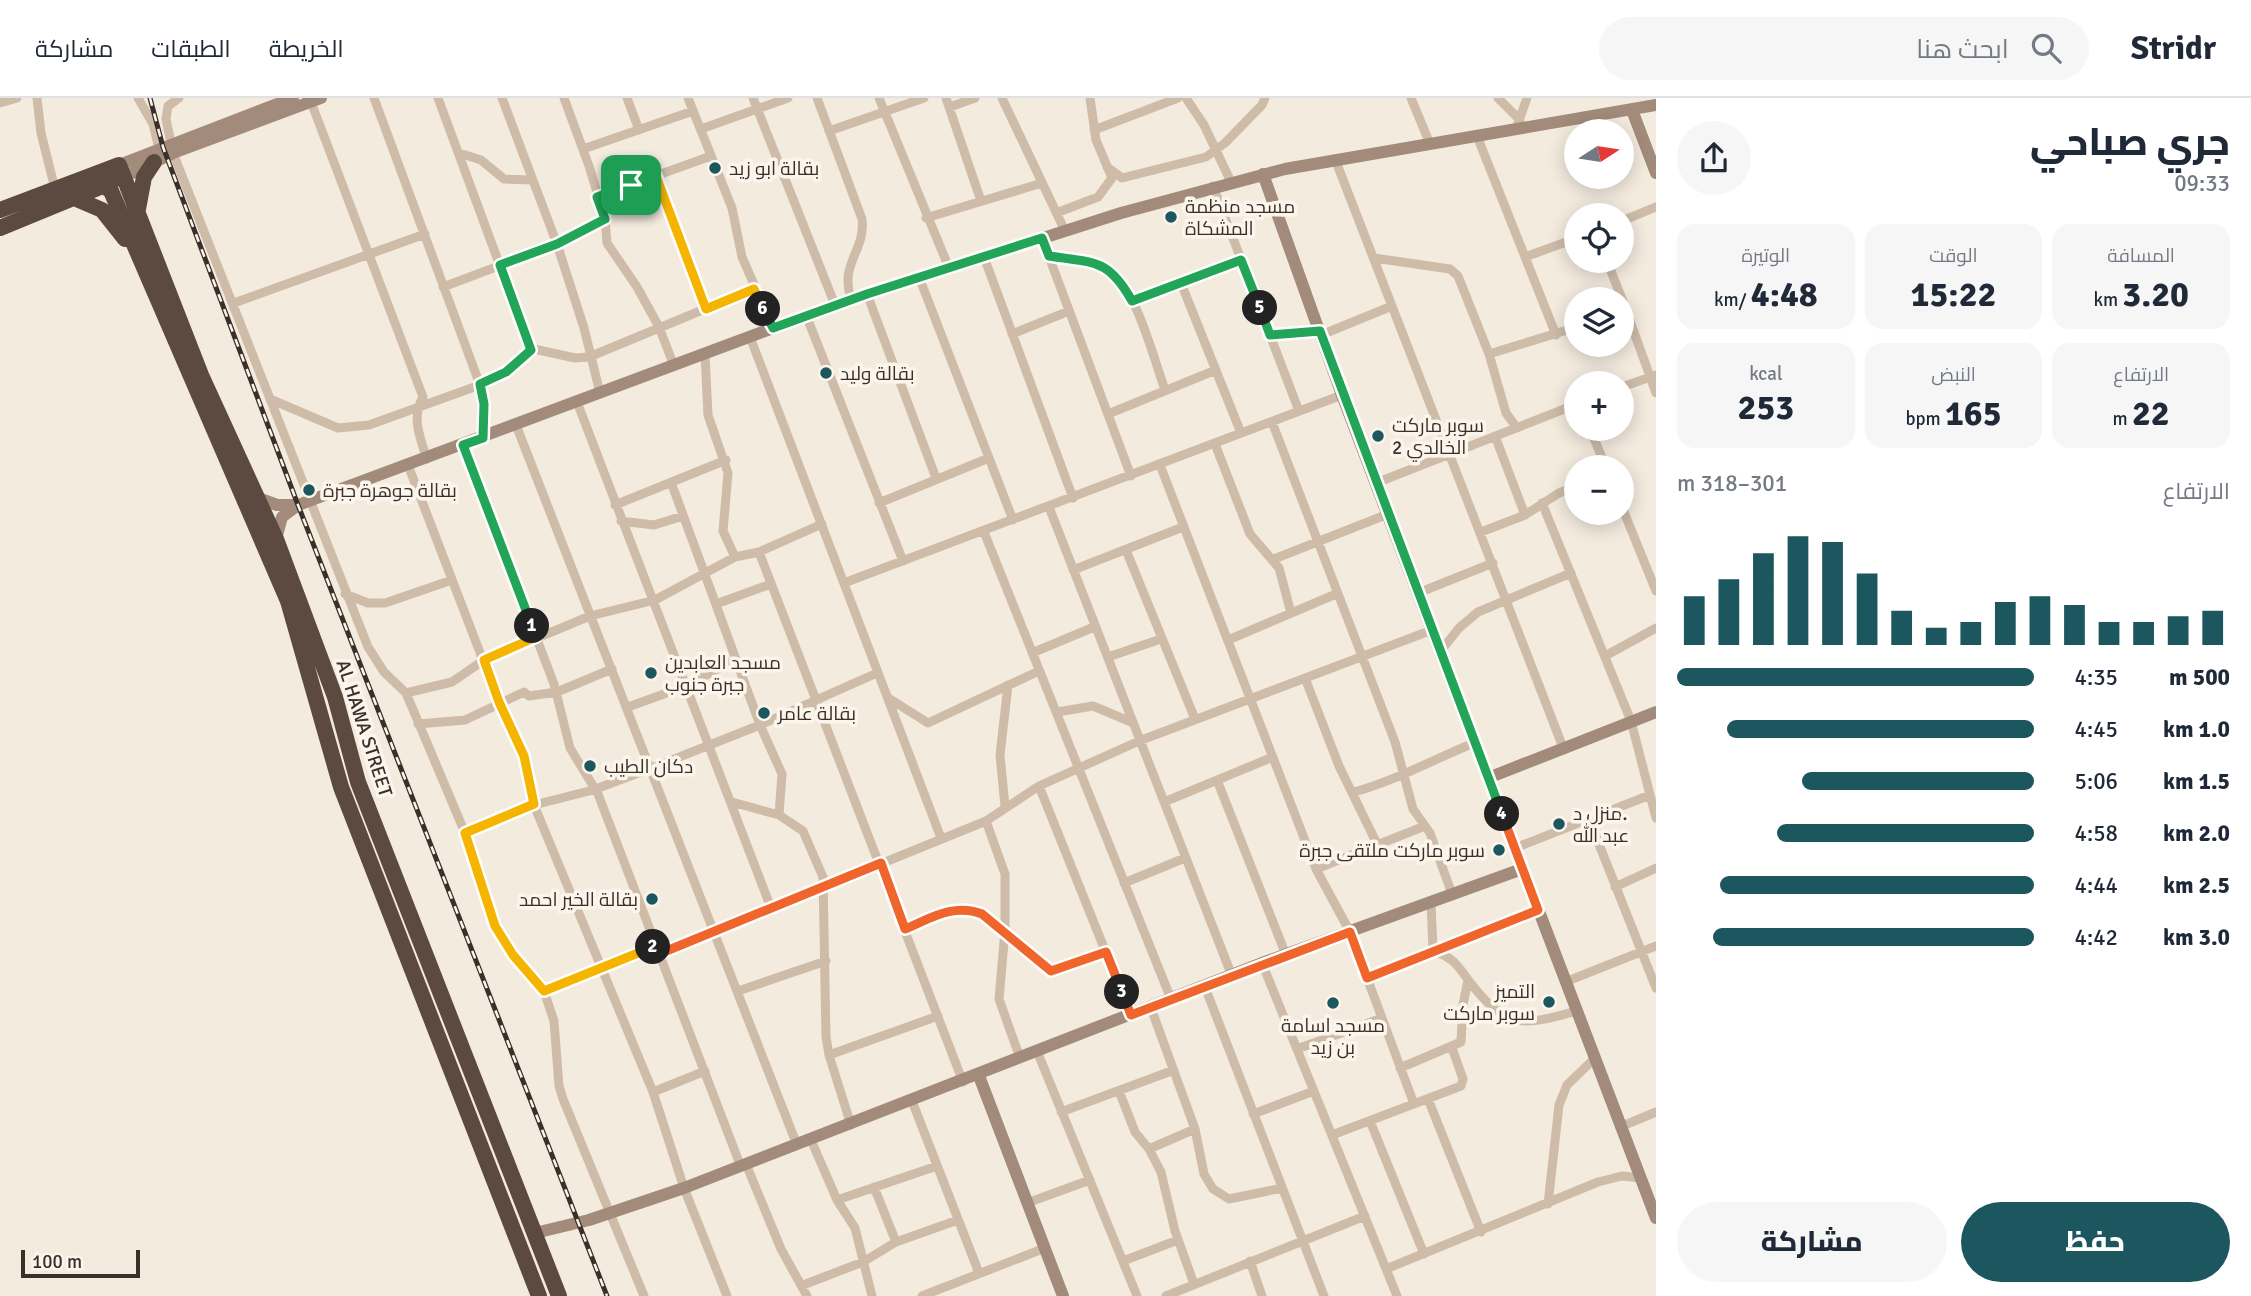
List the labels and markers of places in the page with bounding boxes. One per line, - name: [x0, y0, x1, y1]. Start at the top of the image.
- pin: [601, 155, 661, 215]
- place label: بقالة ابو زيد: [729, 157, 819, 181]
- marker: بقالة ابو زيد: [707, 160, 723, 176]
- place label: مسجد منظمة المشكاة: [1185, 195, 1295, 241]
- marker: مسجد منظمة المشكاة: [1163, 209, 1179, 225]
- pin: 5: [1242, 290, 1278, 326]
- pin: 6: [746, 292, 780, 326]
- place label: بقالة وليد: [840, 362, 915, 386]
- marker: بقالة وليد: [818, 365, 834, 381]
- place label: سوبر ماركت الخالدي 2: [1392, 414, 1484, 462]
- marker: سوبر ماركت الخالدي 2: [1370, 428, 1386, 444]
- place label: بقالة جوهرة جبرة: [323, 479, 457, 503]
- marker: بقالة جوهرة جبرة: [301, 482, 317, 498]
- pin: 1: [514, 608, 550, 644]
- place label: مسجد العابدين جبرة جنوب: [665, 651, 781, 697]
- marker: مسجد العابدين جبرة جنوب: [643, 665, 659, 681]
- place label: بقالة عامر: [777, 702, 856, 726]
- marker: بقالة عامر: [756, 705, 772, 721]
- place label: دكان الطيب: [604, 755, 693, 779]
- marker: دكان الطيب: [582, 758, 598, 774]
- pin: 4: [1484, 796, 1520, 832]
- place label: منزل د. عبد الله: [1573, 802, 1629, 848]
- marker: منزل د. عبد الله: [1551, 816, 1567, 832]
- place label: سوبر ماركت ملتقى جبرة: [1299, 839, 1485, 863]
- marker: سوبر ماركت ملتقى جبرة: [1491, 842, 1507, 858]
- place label: بقالة الخير احمد: [519, 888, 638, 912]
- marker: بقالة الخير احمد: [644, 891, 660, 907]
- pin: 2: [636, 930, 670, 964]
- pin: 3: [1104, 974, 1140, 1010]
- place label: التميز سوبر ماركت: [1443, 980, 1535, 1026]
- marker: التميز سوبر ماركت: [1541, 994, 1557, 1010]
- marker: مسجد اسامة بن زيد: [1325, 995, 1341, 1011]
- place label: مسجد اسامة بن زيد: [1281, 1014, 1385, 1060]

